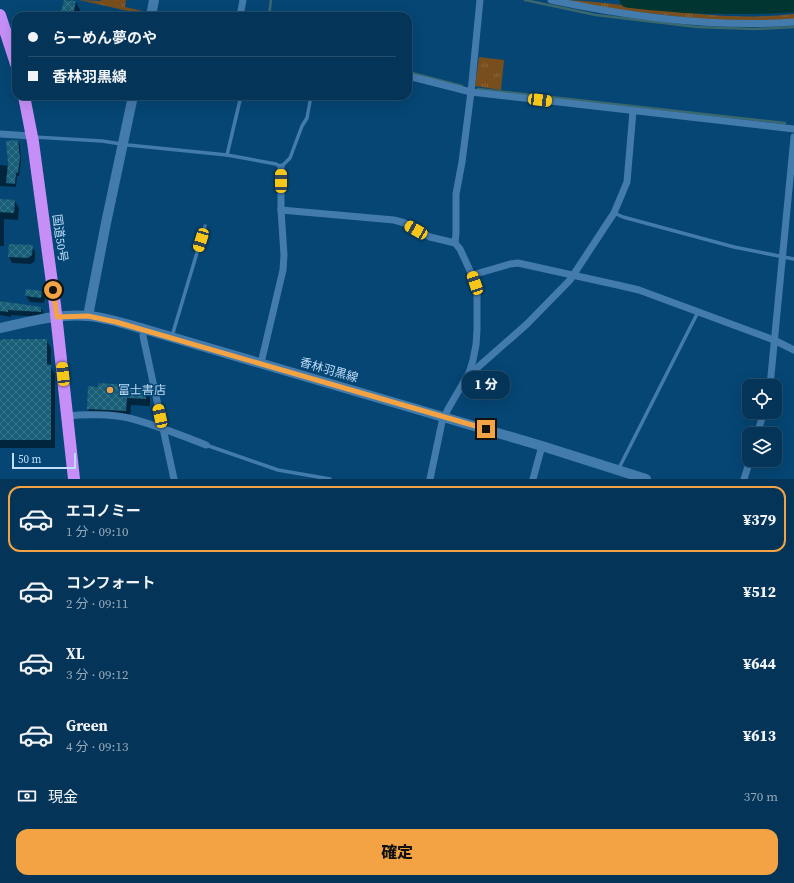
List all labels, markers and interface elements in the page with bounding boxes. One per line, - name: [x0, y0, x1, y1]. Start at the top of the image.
- text: らーめん夢のや: [52, 27, 157, 48]
- text: 香林羽黒線: [52, 66, 127, 87]
- car: [527, 93, 553, 107]
- car: [275, 169, 287, 193]
- street label: 国道50号: [49, 213, 71, 263]
- car: [403, 219, 429, 241]
- car: [192, 227, 210, 253]
- car: [465, 270, 485, 296]
- route start: [44, 281, 62, 299]
- street label: 香林羽黒線: [298, 354, 360, 386]
- car: [56, 361, 70, 387]
- callout: 1 分: [462, 371, 510, 399]
- text: 1 分: [475, 376, 497, 393]
- map controls: [742, 379, 782, 467]
- button: locate: [742, 379, 782, 419]
- place label: 富士書店: [118, 382, 166, 398]
- marker: 富士書店: [105, 385, 115, 395]
- car: [152, 403, 168, 429]
- route end: [477, 420, 495, 438]
- button: layers: [742, 427, 782, 467]
- scale bar: [12, 451, 76, 470]
- text: 50 m: [18, 452, 41, 467]
- text: エコノミー: [66, 500, 141, 521]
- icon: car: [18, 501, 54, 537]
- text: ¥379: [743, 509, 776, 530]
- text: 1 分 · 09:10: [66, 523, 128, 540]
- text: コンフォート: [66, 572, 156, 593]
- icon: car: [18, 573, 54, 609]
- text: ¥512: [743, 581, 776, 602]
- text: 2 分 · 09:11: [66, 595, 128, 612]
- text: XL: [66, 643, 85, 664]
- icon: car: [18, 645, 54, 681]
- text: ¥644: [743, 653, 776, 674]
- text: 3 分 · 09:12: [66, 666, 128, 683]
- text: Green: [66, 715, 108, 736]
- icon: car: [18, 717, 54, 753]
- text: ¥613: [743, 725, 776, 746]
- text: 4 分 · 09:13: [66, 738, 128, 755]
- icon: cash: [16, 785, 38, 807]
- text: 現金: [48, 786, 78, 807]
- text: 370 m: [744, 788, 778, 805]
- button: 確定: [16, 829, 778, 875]

